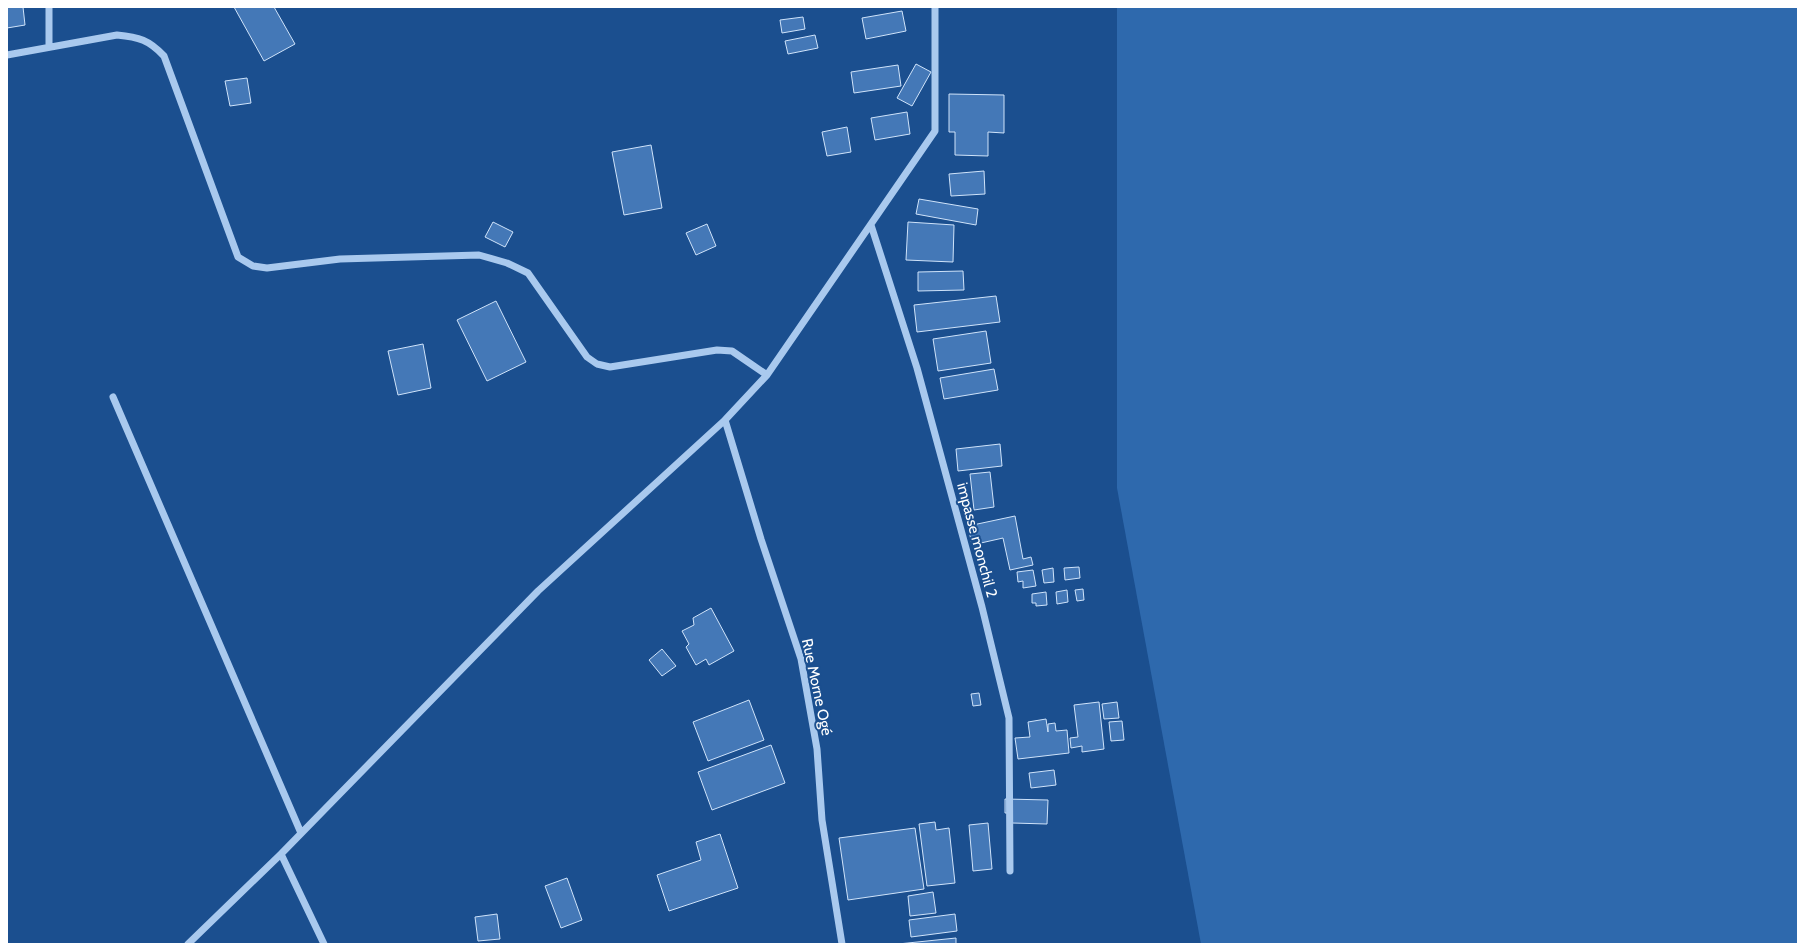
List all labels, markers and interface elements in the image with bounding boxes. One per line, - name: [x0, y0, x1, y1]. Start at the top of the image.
- street label: impasse monchil 2: [953, 481, 1001, 599]
- street label: Rue Morne Ogé: [798, 637, 836, 738]

